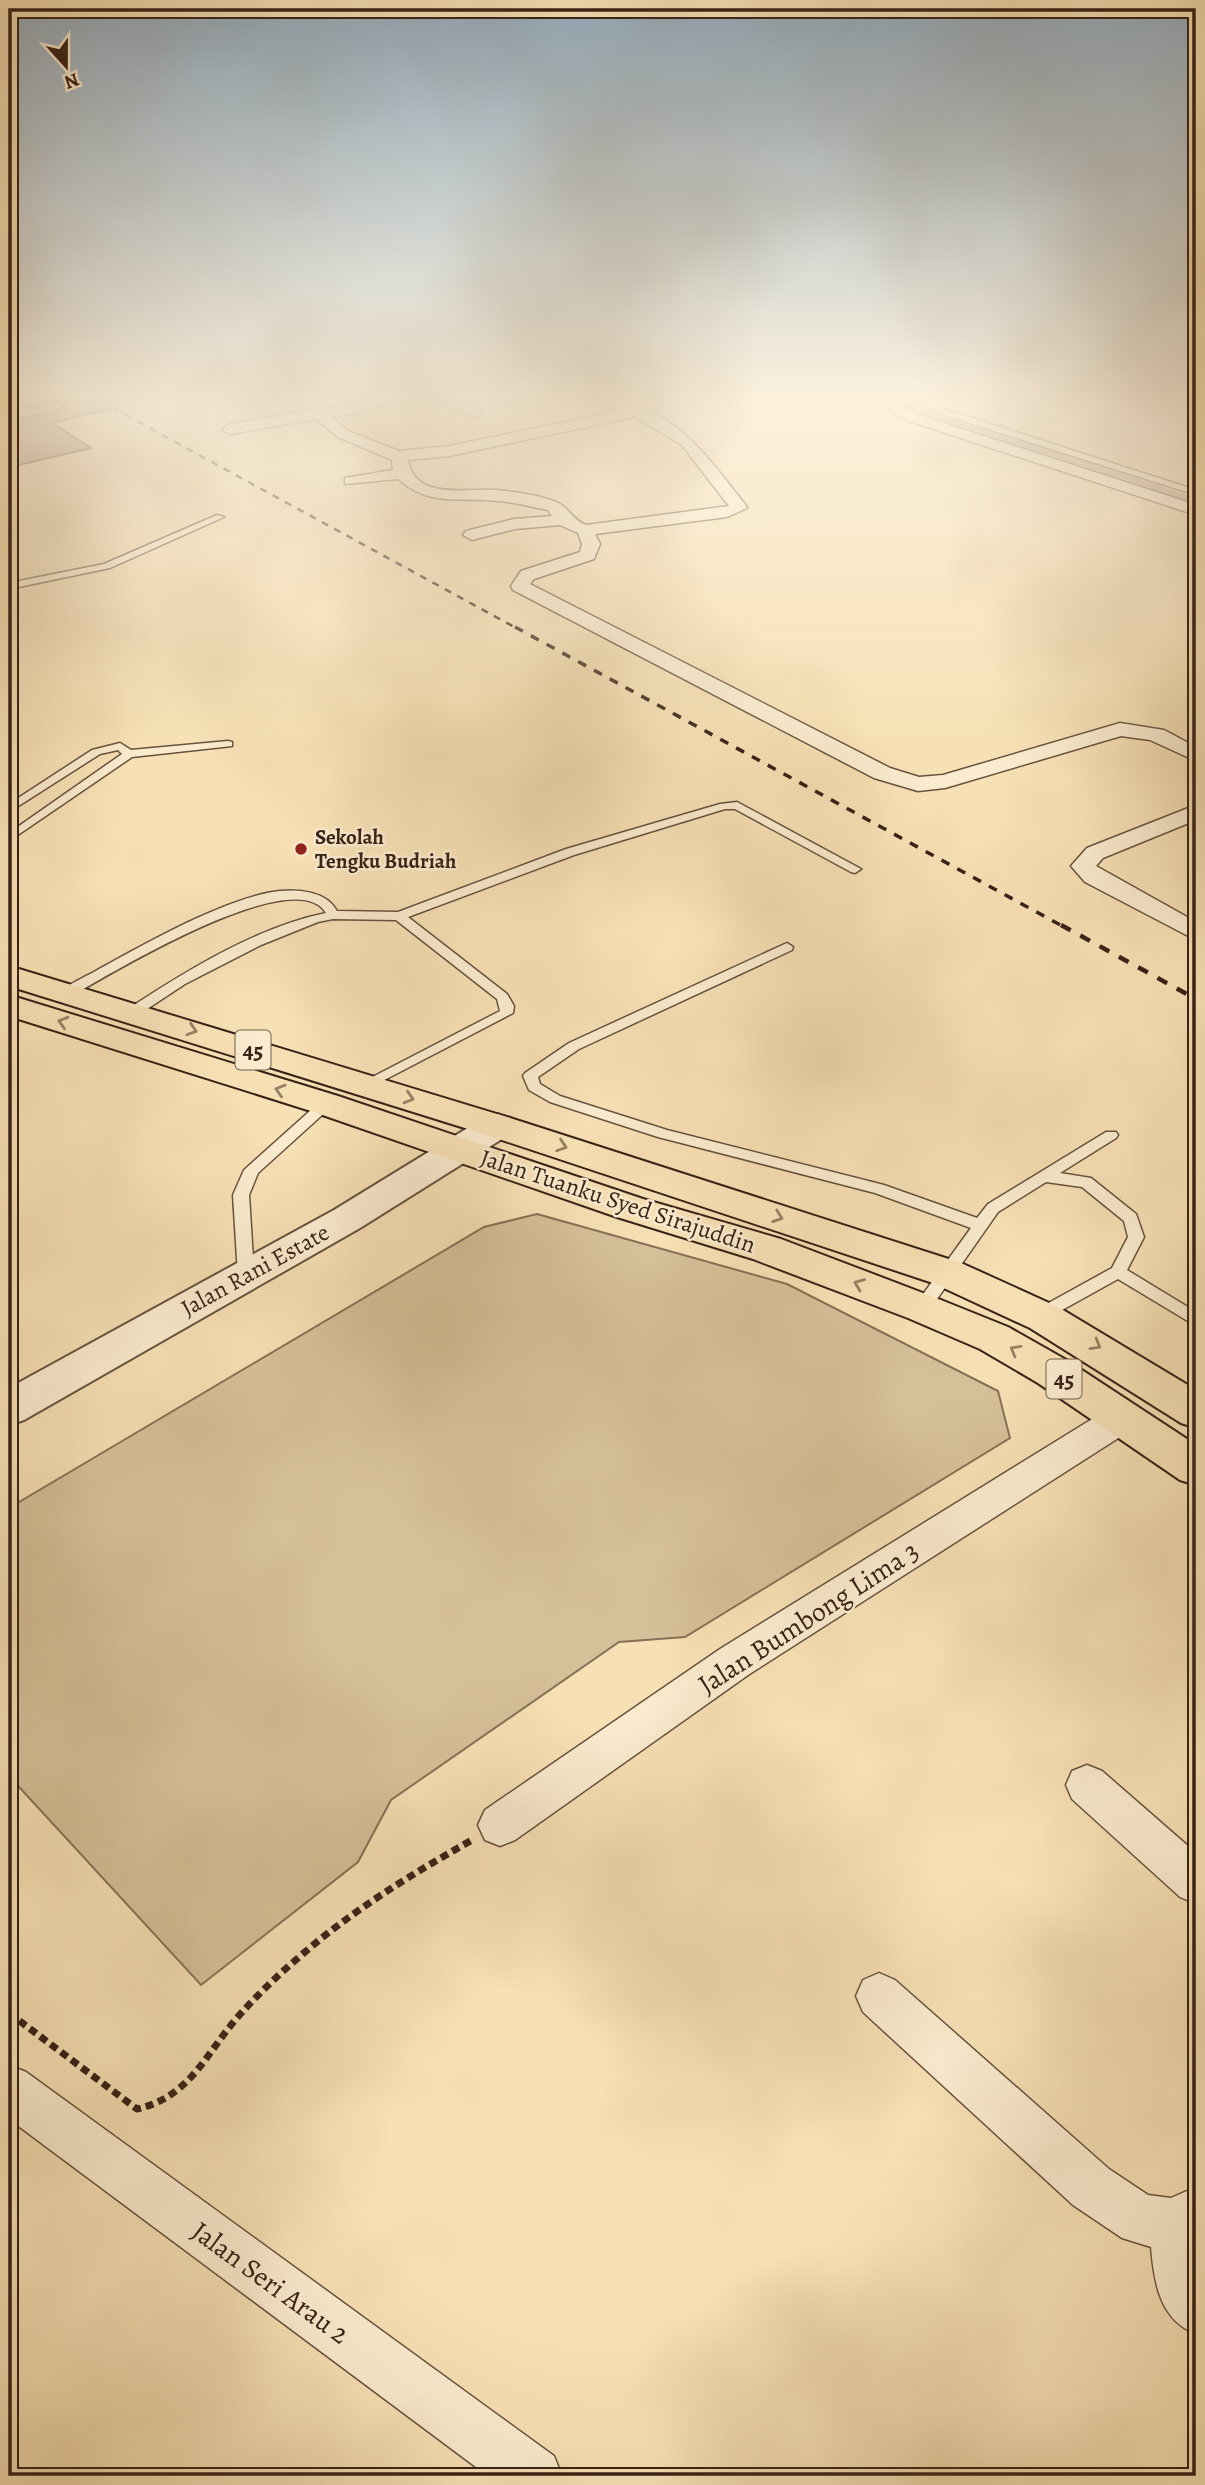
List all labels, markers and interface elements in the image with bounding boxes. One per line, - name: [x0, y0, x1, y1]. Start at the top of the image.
- north arrow: [32, 32, 102, 102]
- text: N: [60, 66, 83, 96]
- place label: Sekolah Tengku Budriah: [315, 823, 456, 875]
- marker: Sekolah Tengku Budriah: [293, 841, 309, 857]
- one-way arrow: [57, 1015, 69, 1030]
- one-way arrow: [185, 1022, 197, 1037]
- road number: 45: [236, 1030, 270, 1070]
- one-way arrow: [274, 1083, 286, 1098]
- one-way arrow: [402, 1090, 414, 1105]
- one-way arrow: [555, 1138, 567, 1153]
- street label: Jalan Tuanku Syed Sirajuddin: [476, 1141, 760, 1261]
- one-way arrow: [771, 1209, 784, 1223]
- street label: Jalan Rani Estate: [175, 1216, 335, 1324]
- one-way arrow: [853, 1278, 865, 1292]
- one-way arrow: [1089, 1337, 1101, 1350]
- one-way arrow: [1010, 1345, 1023, 1358]
- road number: 45: [1046, 1360, 1082, 1398]
- street label: Jalan Bumbong Lima 3: [691, 1532, 926, 1703]
- street label: Jalan Seri Arau 2: [184, 2213, 357, 2353]

